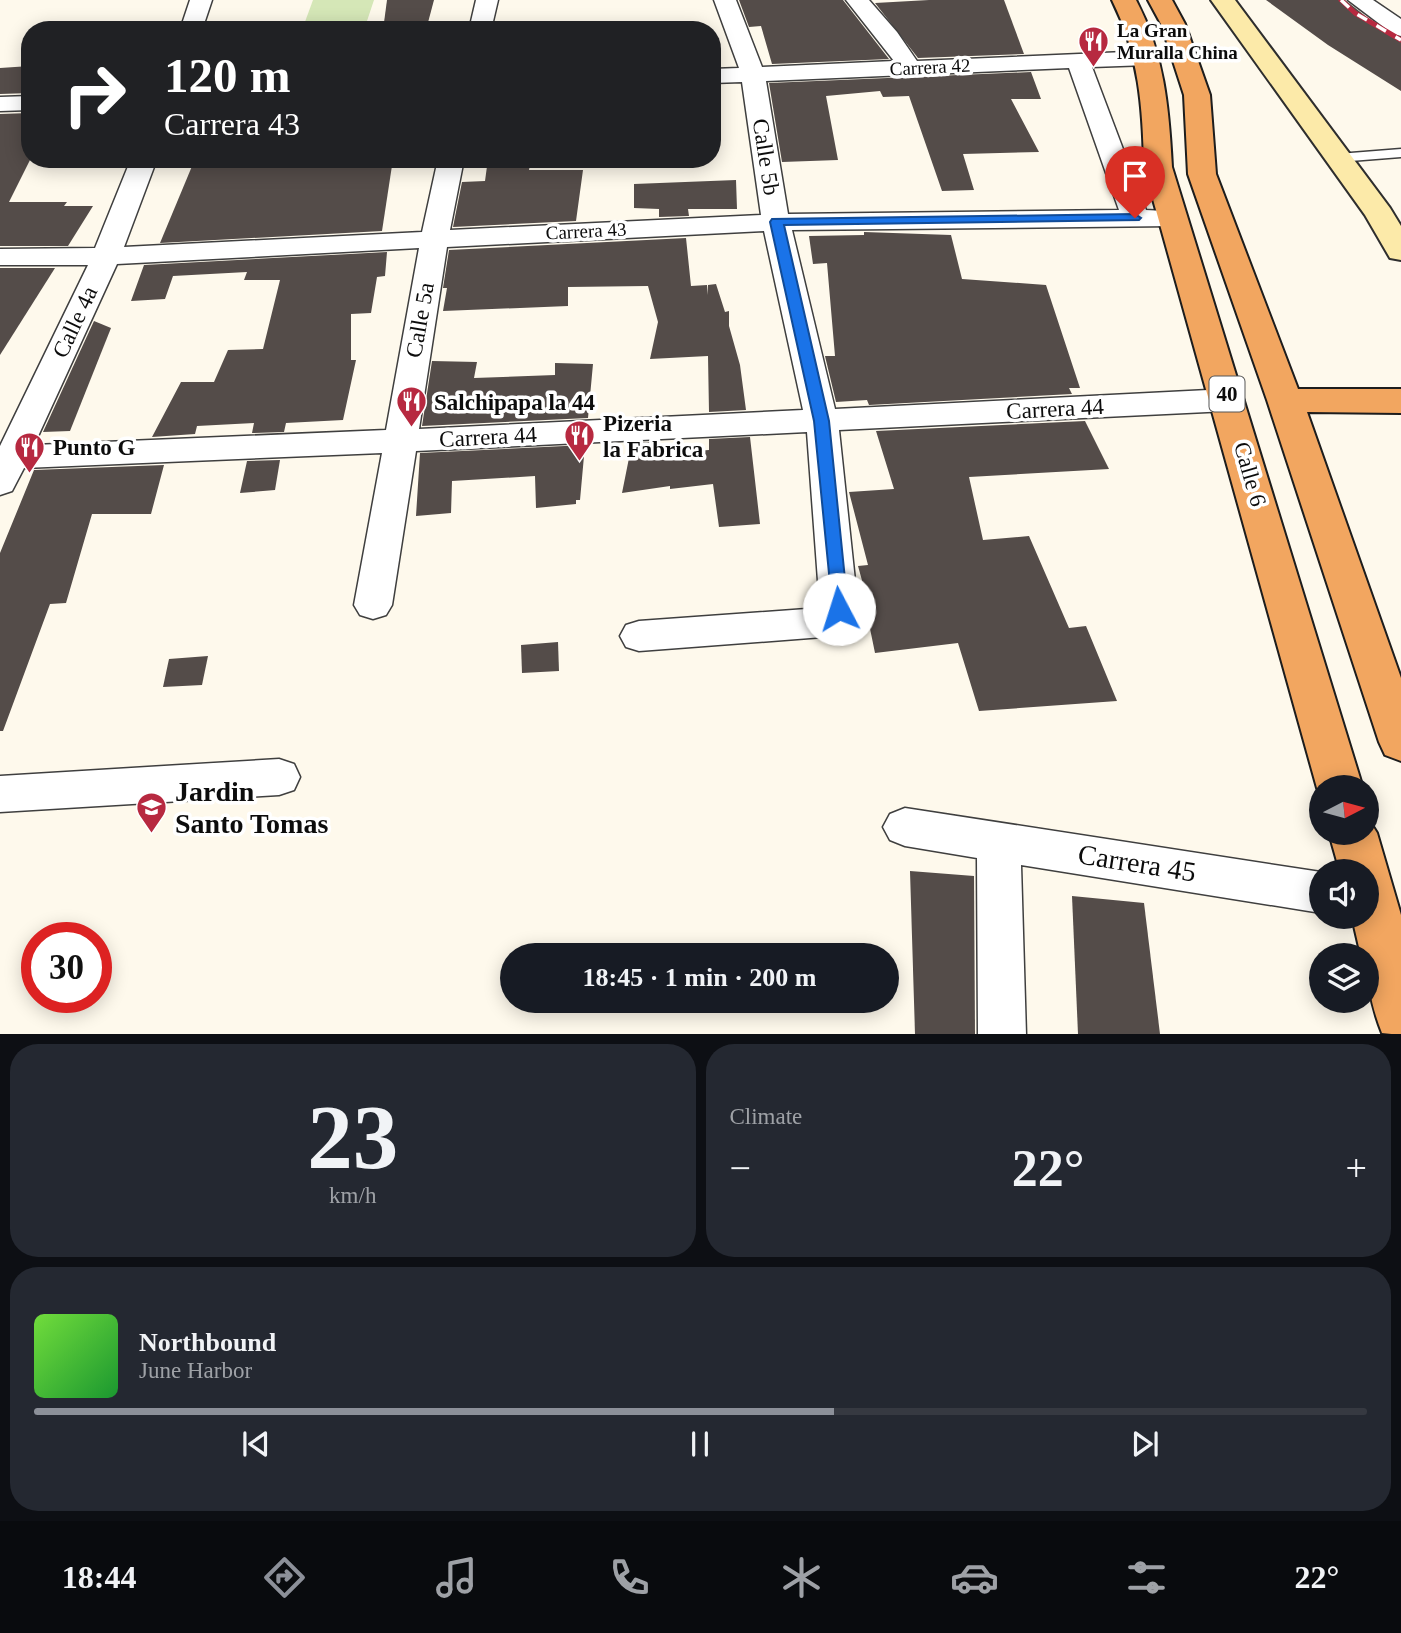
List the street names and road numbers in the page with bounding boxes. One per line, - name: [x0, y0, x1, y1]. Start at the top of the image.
- street label: Carrera 42: [889, 54, 971, 80]
- street label: Calle 5b: [748, 117, 784, 197]
- street label: Carrera 43: [545, 218, 627, 244]
- street label: Calle 5a: [401, 280, 439, 360]
- street label: Calle 4a: [48, 282, 102, 362]
- road number: 40: [1210, 376, 1244, 412]
- street label: Carrera 44: [1006, 394, 1105, 424]
- street label: Carrera 44: [439, 422, 538, 452]
- street label: Calle 6: [1229, 439, 1271, 509]
- street label: Carrera 45: [1076, 838, 1198, 888]

